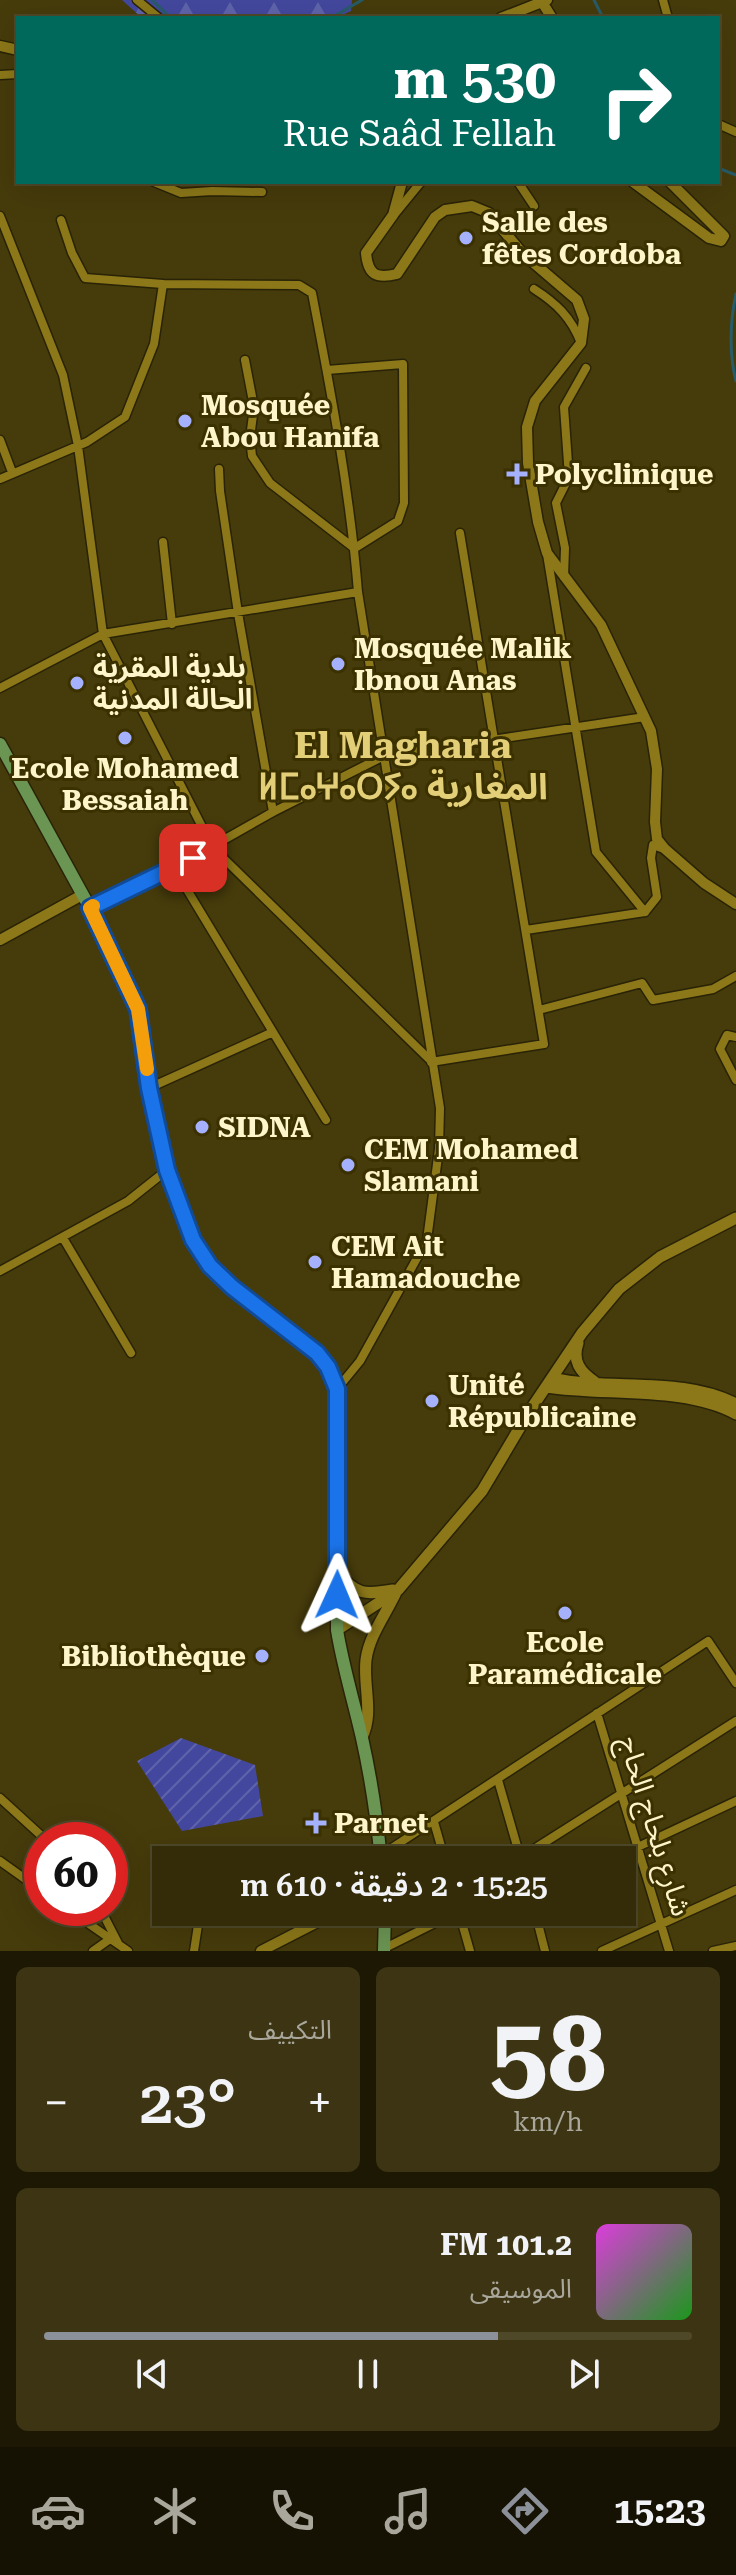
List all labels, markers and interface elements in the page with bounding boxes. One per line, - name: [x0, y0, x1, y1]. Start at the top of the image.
- text: 530 m: [394, 46, 556, 112]
- icon: right: [584, 48, 688, 152]
- text: Rue Saâd Fellah: [283, 113, 556, 155]
- place label: Salle des fêtes Cordoba: [482, 206, 682, 271]
- marker: Salle des fêtes Cordoba: [457, 229, 475, 247]
- place label: Mosquée Abou Hanifa: [201, 389, 380, 454]
- marker: Mosquée Abou Hanifa: [176, 412, 194, 430]
- place label: Polyclinique: [535, 458, 713, 491]
- marker: Polyclinique: [506, 463, 528, 485]
- place label: Mosquée Malik Ibnou Anas: [354, 632, 572, 697]
- place label: بلدية المقرية الحالة المدنية: [93, 651, 252, 716]
- marker: Mosquée Malik Ibnou Anas: [329, 655, 347, 673]
- marker: بلدية المقرية الحالة المدنية: [68, 674, 86, 692]
- district label: El Magharia ⵍⵎⴰⵖⴰⵔⵢⴰ المغارية: [258, 725, 548, 808]
- marker: Ecole Mohamed Bessaiah: [116, 729, 134, 747]
- place label: Ecole Mohamed Bessaiah: [11, 752, 239, 817]
- pin: [159, 824, 227, 892]
- icon: arrive: [171, 836, 215, 880]
- place label: SIDNA: [218, 1111, 311, 1144]
- marker: SIDNA: [193, 1118, 211, 1136]
- place label: CEM Mohamed Slamani: [364, 1133, 578, 1198]
- marker: CEM Mohamed Slamani: [339, 1156, 357, 1174]
- place label: CEM Ait Hamadouche: [331, 1230, 520, 1295]
- marker: CEM Ait Hamadouche: [306, 1253, 324, 1271]
- place label: Unité Républicaine: [448, 1369, 636, 1434]
- marker: Unité Républicaine: [423, 1392, 441, 1410]
- position arrow: [295, 1553, 379, 1637]
- marker: Ecole Paramédicale: [556, 1604, 574, 1622]
- place label: Ecole Paramédicale: [468, 1626, 662, 1691]
- place label: Bibliothèque: [61, 1640, 246, 1673]
- marker: Bibliothèque: [253, 1647, 271, 1665]
- street label: شارع بلحاج الحاج: [608, 1732, 698, 1921]
- place label: Parnet: [334, 1807, 429, 1840]
- marker: Parnet: [305, 1812, 327, 1834]
- speed limit sign: 60: [24, 1822, 128, 1926]
- text: 15:25 · 2 دقيقة · 610 m: [240, 1868, 548, 1903]
- text: 58: [490, 1994, 606, 2115]
- text: التكييف: [248, 2015, 332, 2045]
- text: 23°: [140, 2067, 236, 2138]
- text: −: [44, 2077, 69, 2129]
- text: +: [307, 2077, 332, 2129]
- text: km/h: [513, 2107, 583, 2137]
- text: 101.2 FM: [440, 2227, 572, 2262]
- text: الموسيقى: [470, 2274, 572, 2304]
- icon: previous: [130, 2352, 174, 2396]
- icon: pause: [346, 2352, 390, 2396]
- icon: next: [562, 2352, 606, 2396]
- icon: car: [30, 2483, 86, 2539]
- icon: climate: [147, 2483, 203, 2539]
- icon: phone: [264, 2483, 320, 2539]
- icon: music: [380, 2483, 436, 2539]
- icon: directions: [497, 2483, 553, 2539]
- text: 15:23: [614, 2490, 706, 2532]

